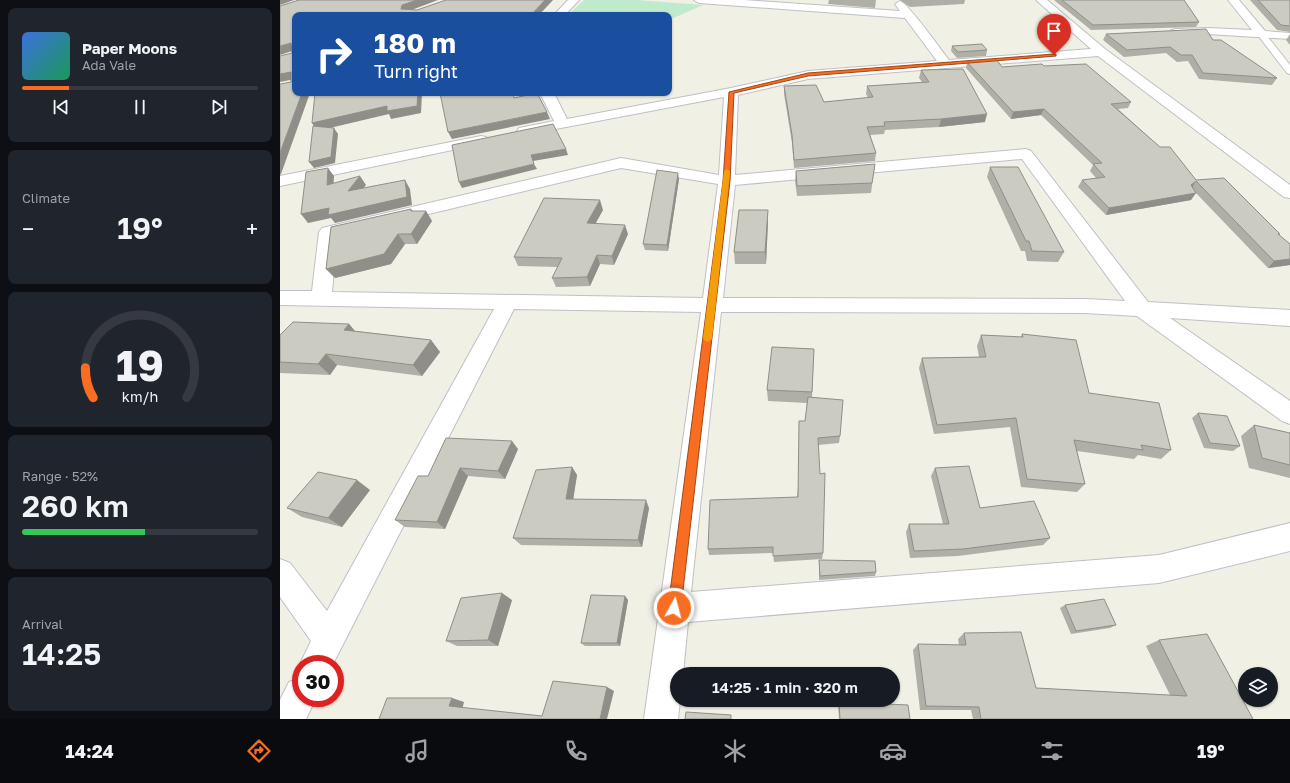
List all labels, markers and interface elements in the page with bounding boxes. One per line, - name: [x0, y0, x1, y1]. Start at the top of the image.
- pin: [1037, 14, 1071, 55]
- icon: arrive: [1043, 20, 1065, 42]
- text: 180 m: [374, 26, 456, 59]
- icon: right: [308, 28, 360, 80]
- text: Paper Moons: [82, 39, 177, 57]
- text: Ada Vale: [82, 57, 136, 73]
- text: Turn right: [374, 60, 458, 82]
- icon: previous: [50, 96, 72, 118]
- icon: pause: [129, 96, 151, 118]
- icon: next: [208, 96, 230, 118]
- text: Climate: [22, 190, 70, 206]
- text: 19°: [117, 210, 163, 246]
- text: −: [22, 215, 34, 242]
- text: +: [246, 215, 258, 242]
- text: 19: [116, 339, 164, 389]
- text: km/h: [122, 387, 158, 404]
- text: Range · 52%: [22, 468, 98, 484]
- text: 260 km: [22, 488, 129, 524]
- position arrow: [653, 587, 695, 629]
- text: Arrival: [22, 616, 63, 632]
- text: 14:25: [22, 636, 101, 672]
- speed limit sign: 30: [292, 655, 344, 707]
- map controls: [1238, 667, 1278, 707]
- button: layers: [1238, 667, 1278, 707]
- text: 14:25 · 1 min · 320 m: [712, 678, 858, 696]
- icon: directions: [245, 737, 273, 765]
- icon: music: [403, 737, 431, 765]
- icon: phone: [562, 737, 590, 765]
- icon: climate: [721, 737, 749, 765]
- icon: car: [879, 737, 907, 765]
- icon: filters: [1038, 737, 1066, 765]
- text: 14:24: [65, 740, 114, 762]
- text: 19°: [1197, 740, 1225, 762]

